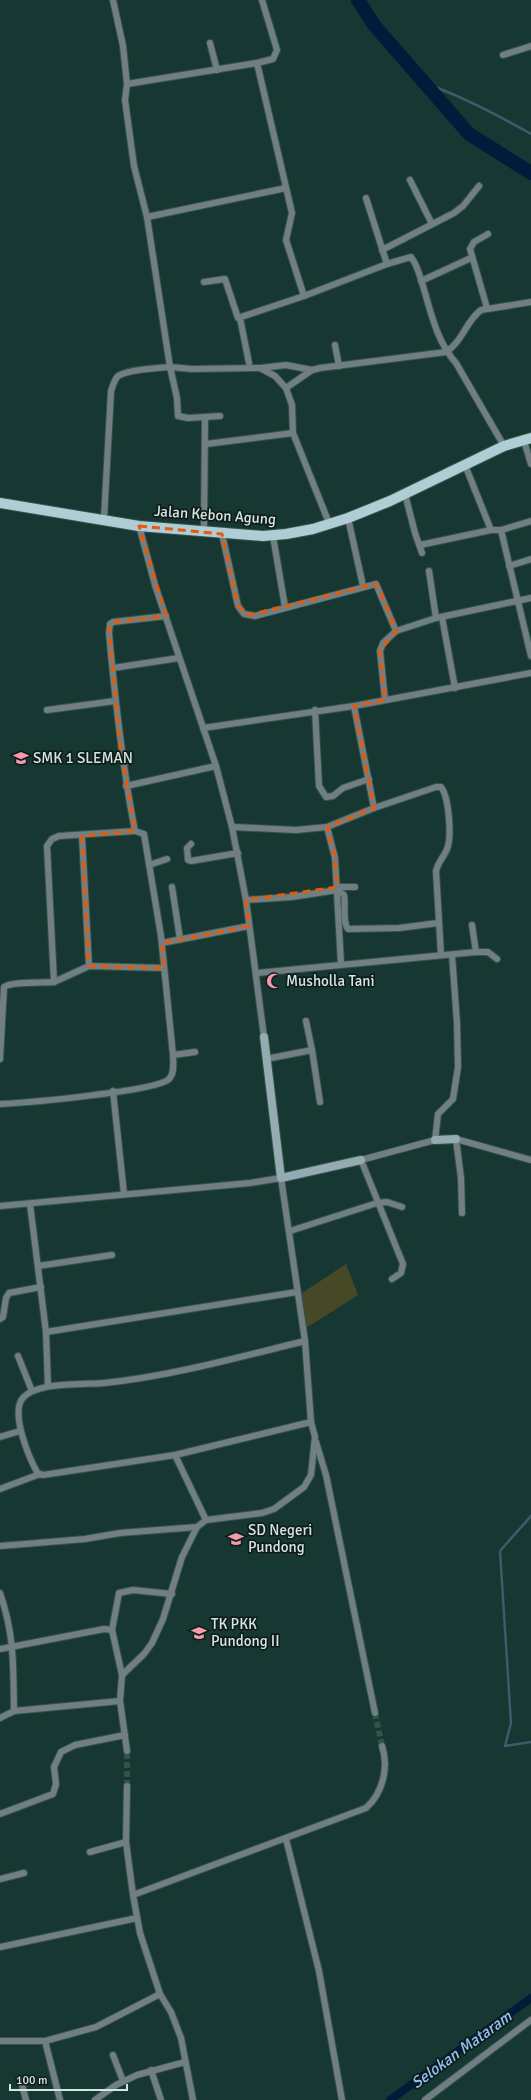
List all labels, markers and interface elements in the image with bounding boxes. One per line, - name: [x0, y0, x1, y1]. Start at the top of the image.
- street label: Jalan Kebon Agung: [153, 502, 277, 528]
- school or university icon: SMK 1 SLEMAN: [12, 749, 30, 767]
- place label: SMK 1 SLEMAN: [33, 749, 133, 767]
- mosque icon: Musholla Tani: [265, 972, 283, 990]
- place label: Musholla Tani: [286, 972, 375, 990]
- place label: SD Negeri Pundong: [248, 1521, 312, 1556]
- school or university icon: SD Negeri Pundong: [227, 1530, 245, 1548]
- place label: TK PKK Pundong II: [211, 1615, 280, 1650]
- school or university icon: TK PKK Pundong II: [190, 1624, 208, 1642]
- water label: Selokan Mataram: [407, 2006, 517, 2093]
- scale bar: [10, 2066, 127, 2092]
- text: 100 m: [16, 2073, 48, 2088]

